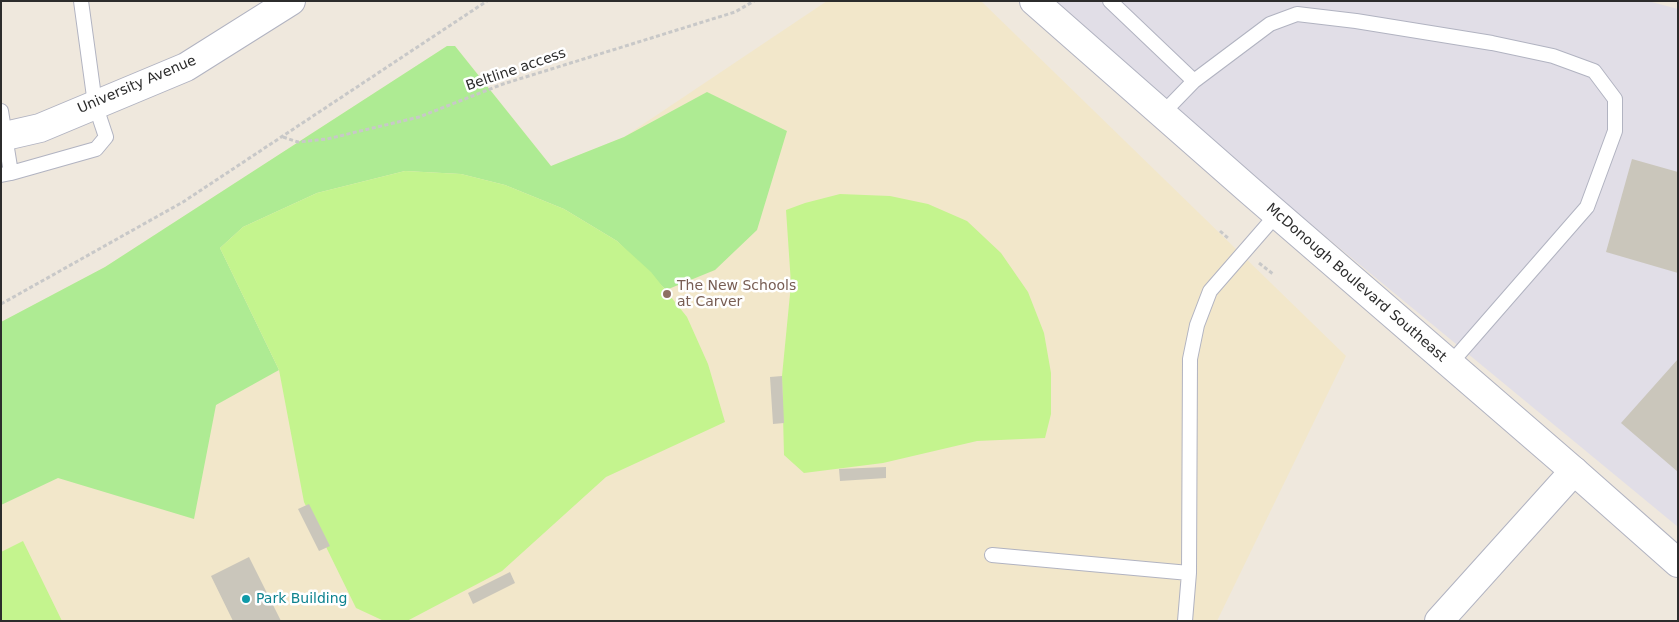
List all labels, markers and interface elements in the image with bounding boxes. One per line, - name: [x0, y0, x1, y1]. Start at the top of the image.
- street label: Beltline access: [464, 45, 568, 95]
- street label: University Avenue: [75, 52, 199, 118]
- street label: McDonough Boulevard Southeast: [1262, 200, 1450, 366]
- place label: The New Schools at Carver: [677, 278, 796, 310]
- marker: The New Schools at Carver: [661, 288, 673, 300]
- place label: Park Building: [256, 591, 347, 607]
- marker: Park Building: [240, 593, 252, 605]

